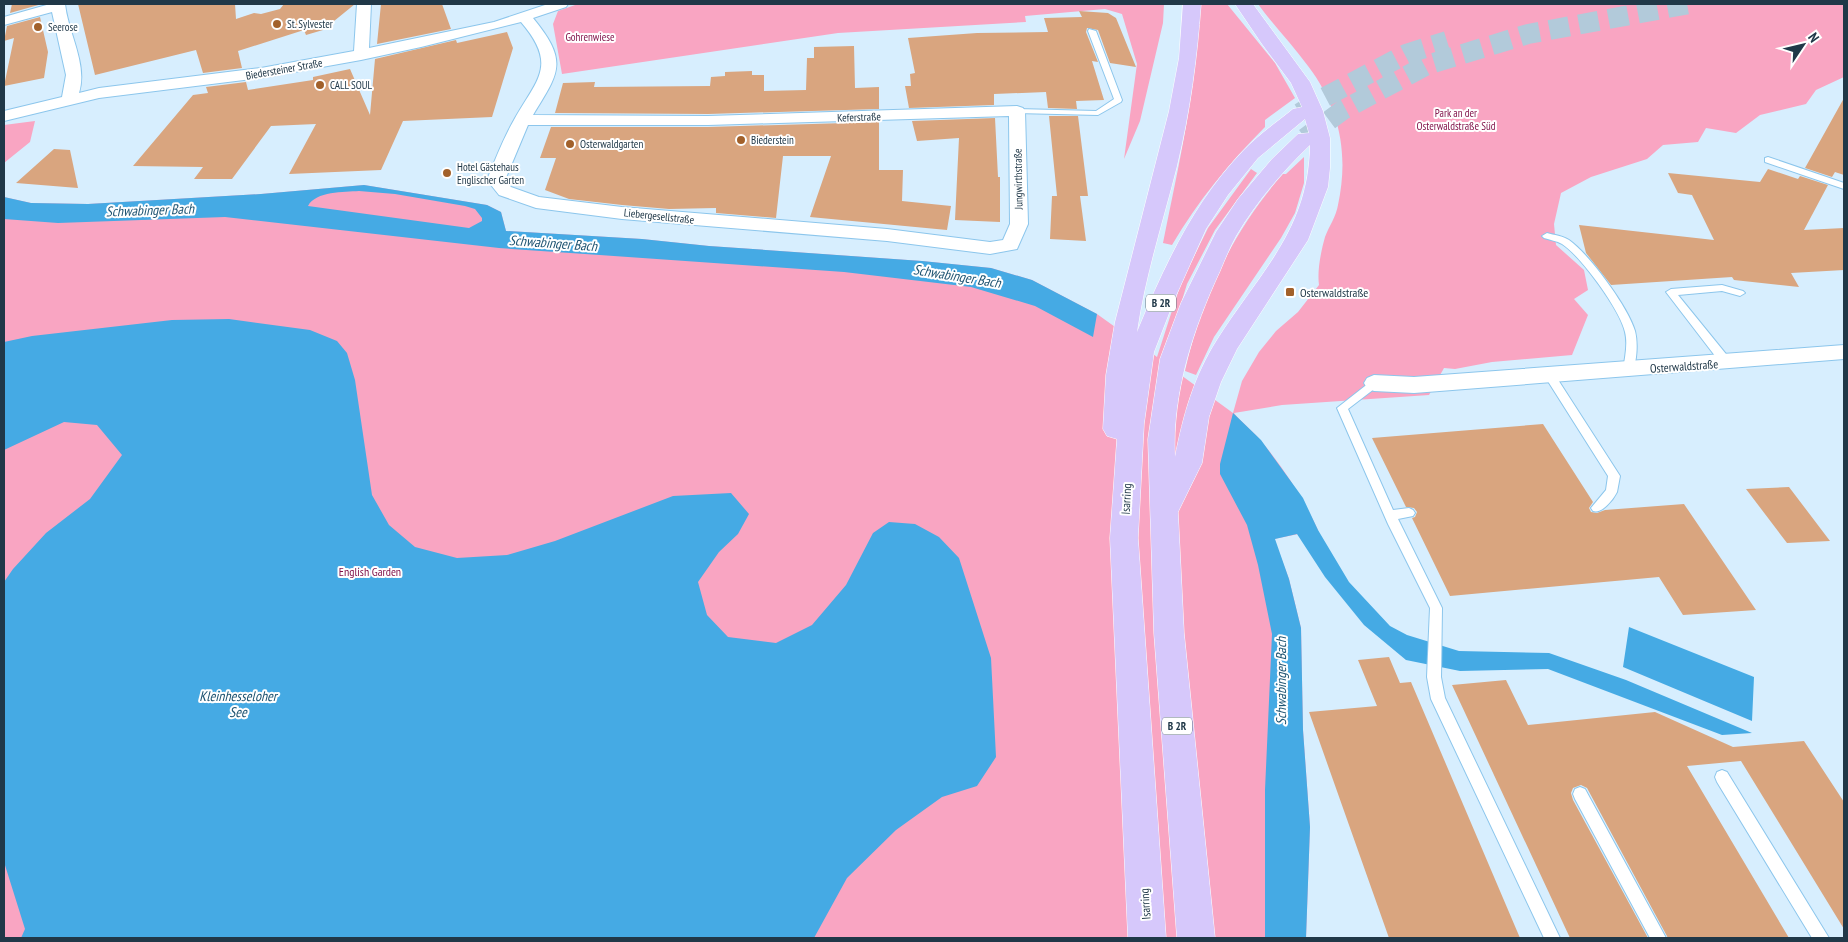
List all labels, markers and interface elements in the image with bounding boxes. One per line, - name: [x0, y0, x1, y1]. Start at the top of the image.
- place label: St. Sylvester: [287, 17, 333, 31]
- marker: St. Sylvester: [271, 18, 283, 30]
- place label: Seerose: [48, 20, 78, 34]
- north arrow: [1778, 20, 1828, 70]
- marker: Seerose: [32, 21, 44, 33]
- text: N: [1804, 29, 1823, 46]
- park label: Gohrenwiese: [565, 30, 615, 44]
- street label: Biedersteiner Straße: [244, 55, 324, 83]
- place label: CALL SOUL: [330, 78, 373, 92]
- marker: CALL SOUL: [314, 79, 326, 91]
- park label: Park an der Osterwaldstraße Süd: [1416, 106, 1496, 133]
- street label: Keferstraße: [837, 109, 882, 125]
- place label: Biederstein: [751, 133, 794, 147]
- marker: Biederstein: [735, 134, 747, 146]
- place label: Osterwaldgarten: [580, 137, 643, 151]
- marker: Osterwaldgarten: [564, 138, 576, 150]
- street label: Jungwirthstraße: [1010, 148, 1026, 211]
- place label: Hotel Gästehaus Englischer Garten: [457, 160, 524, 187]
- marker: Hotel Gästehaus Englischer Garten: [441, 167, 453, 179]
- water label: Schwabinger Bach: [106, 199, 195, 221]
- street label: Liebergesellstraße: [623, 205, 695, 227]
- water label: Schwabinger Bach: [508, 231, 598, 255]
- water label: Schwabinger Bach: [912, 260, 1003, 292]
- place label: Osterwaldstraße: [1300, 285, 1368, 300]
- marker: Osterwaldstraße: [1284, 286, 1296, 298]
- road number: B 2R: [1146, 294, 1176, 312]
- street label: Osterwaldstraße: [1649, 356, 1719, 376]
- street label: Isarring: [1118, 483, 1134, 515]
- park label: English Garden: [339, 564, 401, 579]
- water label: Schwabinger Bach: [1272, 636, 1290, 725]
- water label: Kleinhesseloher See: [199, 687, 279, 721]
- road number: B 2R: [1162, 718, 1192, 734]
- street label: Isarring: [1136, 888, 1154, 920]

